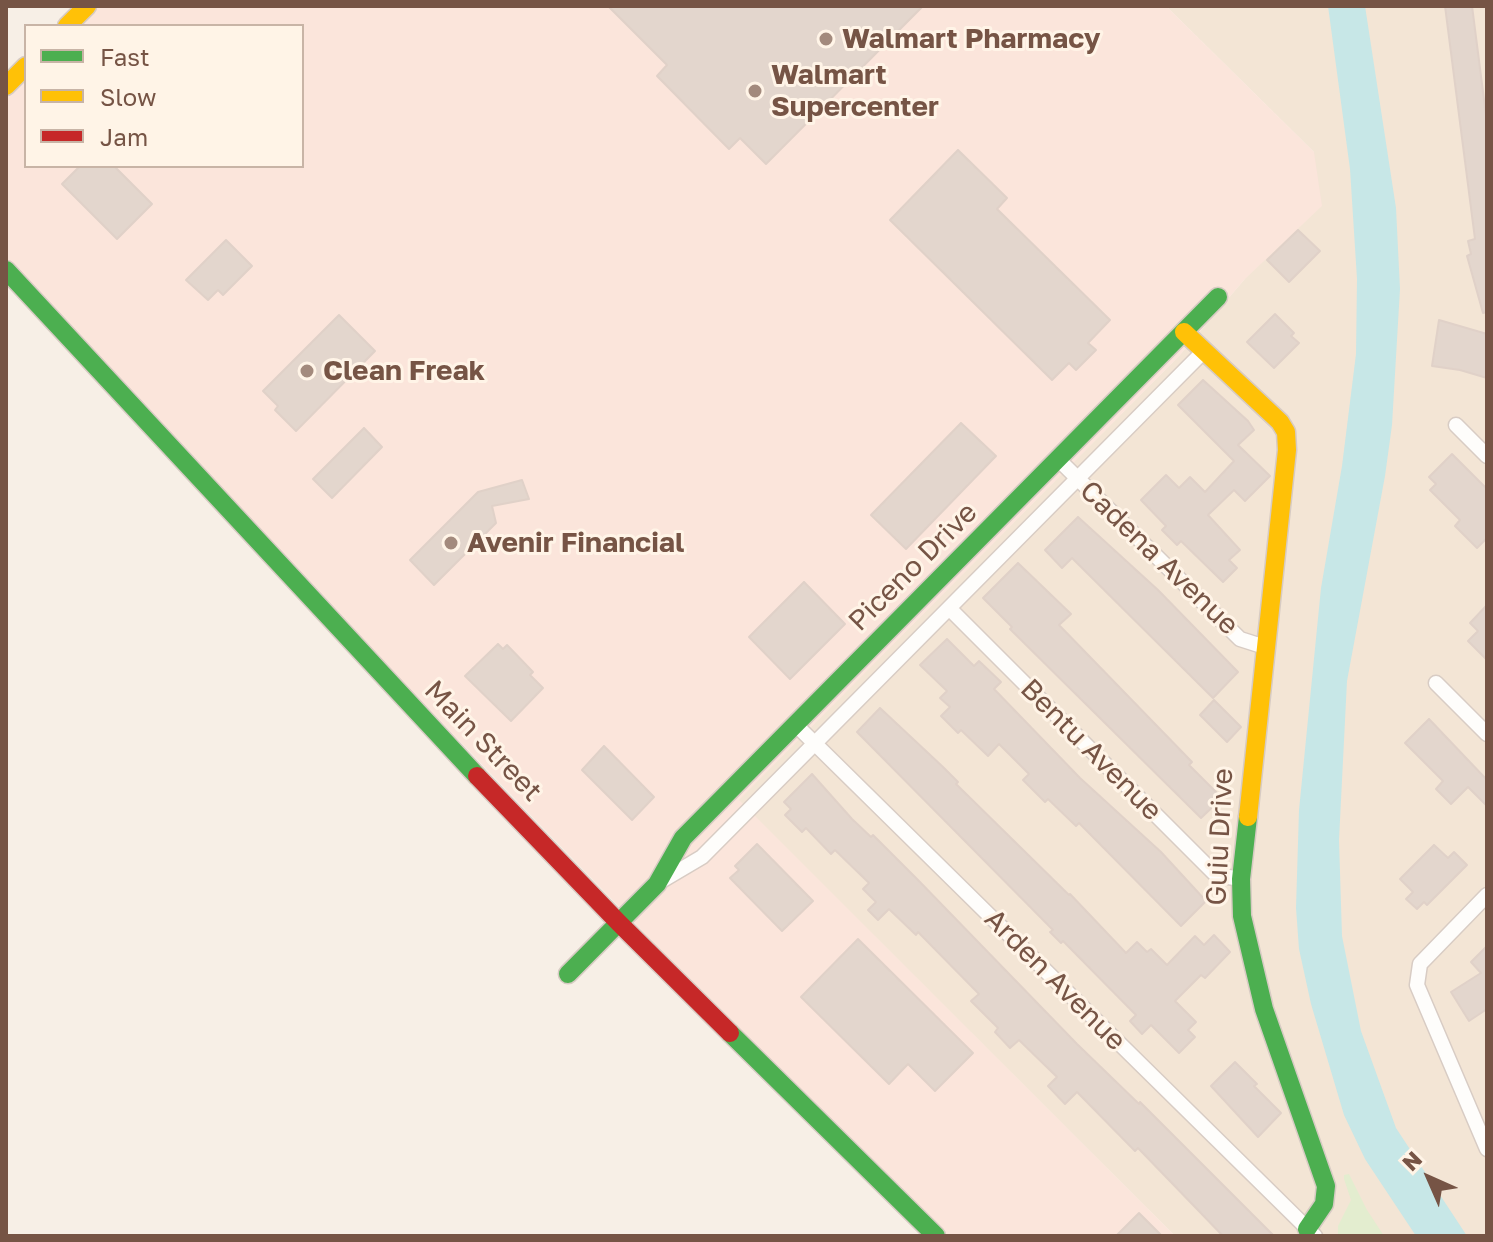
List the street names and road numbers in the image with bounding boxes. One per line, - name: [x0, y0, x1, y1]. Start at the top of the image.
- street label: Cadena Avenue: [1073, 474, 1245, 642]
- street label: Piceno Drive: [842, 496, 984, 638]
- street label: Bentu Avenue: [1013, 672, 1169, 828]
- street label: Main Street: [417, 674, 549, 808]
- street label: Guiu Drive: [1200, 767, 1240, 907]
- street label: Arden Avenue: [977, 902, 1133, 1058]

